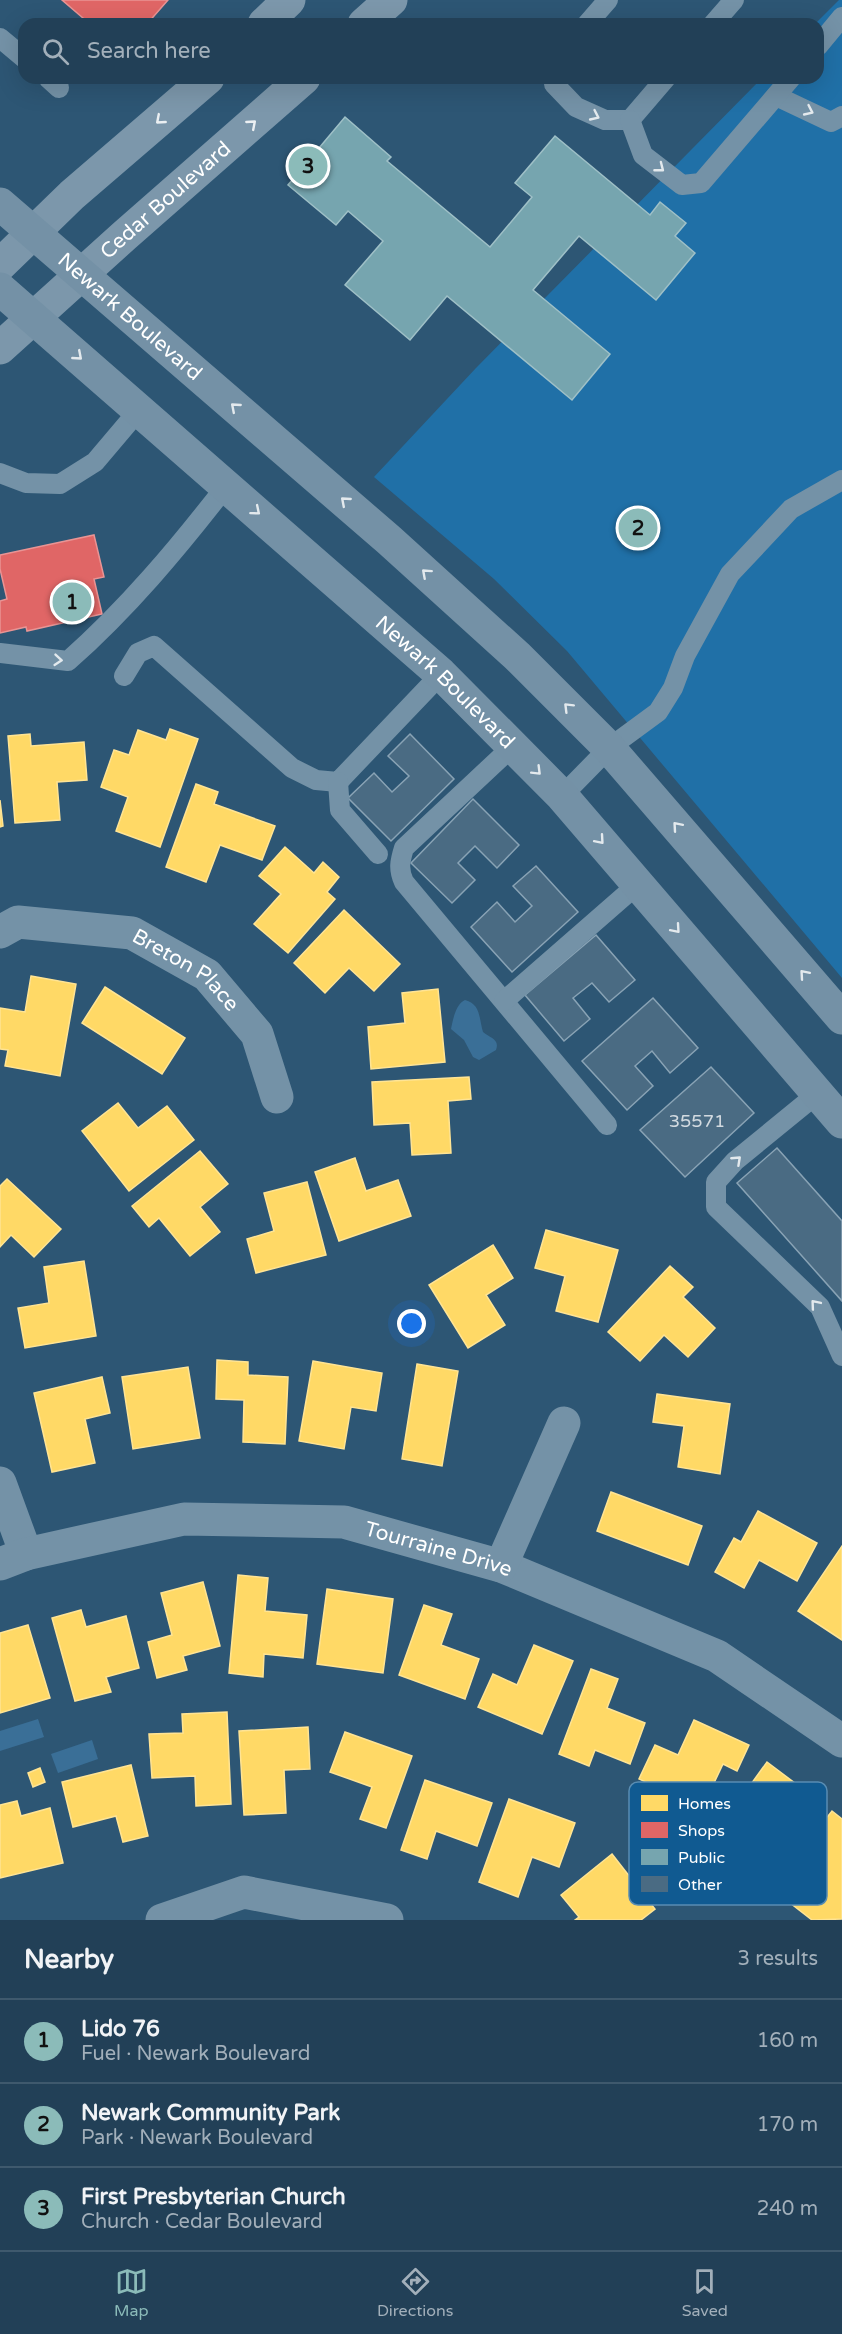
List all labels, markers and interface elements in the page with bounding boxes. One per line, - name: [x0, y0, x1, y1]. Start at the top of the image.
- search box: [18, 18, 824, 84]
- icon: search: [39, 35, 72, 68]
- text: Search here: [87, 38, 211, 64]
- one-way arrow: [802, 104, 813, 116]
- one-way arrow: [588, 108, 599, 120]
- one-way arrow: [156, 112, 167, 123]
- one-way arrow: [245, 120, 256, 131]
- street label: Cedar Boulevard: [95, 136, 236, 264]
- pin: 3: [288, 144, 328, 188]
- one-way arrow: [653, 160, 664, 171]
- street label: Newark Boulevard: [53, 247, 207, 386]
- one-way arrow: [71, 348, 82, 359]
- one-way arrow: [231, 403, 242, 414]
- one-way arrow: [341, 498, 352, 509]
- one-way arrow: [249, 504, 260, 515]
- pin: 2: [618, 506, 658, 550]
- one-way arrow: [422, 569, 433, 580]
- pin: 1: [52, 580, 92, 624]
- street label: Newark Boulevard: [370, 610, 520, 754]
- one-way arrow: [54, 653, 63, 666]
- one-way arrow: [565, 703, 576, 714]
- one-way arrow: [530, 763, 541, 774]
- one-way arrow: [673, 822, 684, 833]
- one-way arrow: [593, 833, 604, 844]
- one-way arrow: [669, 922, 680, 933]
- street label: Breton Place: [128, 923, 245, 1016]
- one-way arrow: [800, 970, 811, 981]
- house number: 35571: [669, 1110, 725, 1132]
- one-way arrow: [730, 1156, 741, 1167]
- one-way arrow: [812, 1300, 823, 1311]
- your location: [397, 1309, 426, 1338]
- street label: Tourraine Drive: [362, 1516, 516, 1582]
- legend: [629, 1782, 827, 1905]
- text: Homes: [678, 1794, 731, 1814]
- text: Shops: [678, 1821, 725, 1841]
- text: Public: [678, 1848, 725, 1868]
- text: Other: [678, 1875, 723, 1895]
- text: Nearby: [24, 1944, 114, 1975]
- text: 3 results: [738, 1947, 818, 1971]
- text: Lido 76: [81, 2016, 160, 2042]
- text: 1: [37, 2029, 50, 2053]
- text: 160 m: [757, 2029, 818, 2053]
- text: Fuel · Newark Boulevard: [81, 2042, 310, 2066]
- text: Newark Community Park: [81, 2100, 340, 2126]
- text: 2: [37, 2113, 50, 2137]
- text: 170 m: [757, 2113, 818, 2137]
- text: Park · Newark Boulevard: [81, 2126, 313, 2150]
- text: First Presbyterian Church: [81, 2184, 346, 2210]
- text: 3: [37, 2197, 50, 2221]
- text: 240 m: [757, 2197, 818, 2221]
- text: Church · Cedar Boulevard: [81, 2210, 323, 2234]
- tab: Map: [114, 2265, 149, 2321]
- tab: Directions: [377, 2265, 453, 2321]
- tab: Saved: [682, 2265, 728, 2321]

